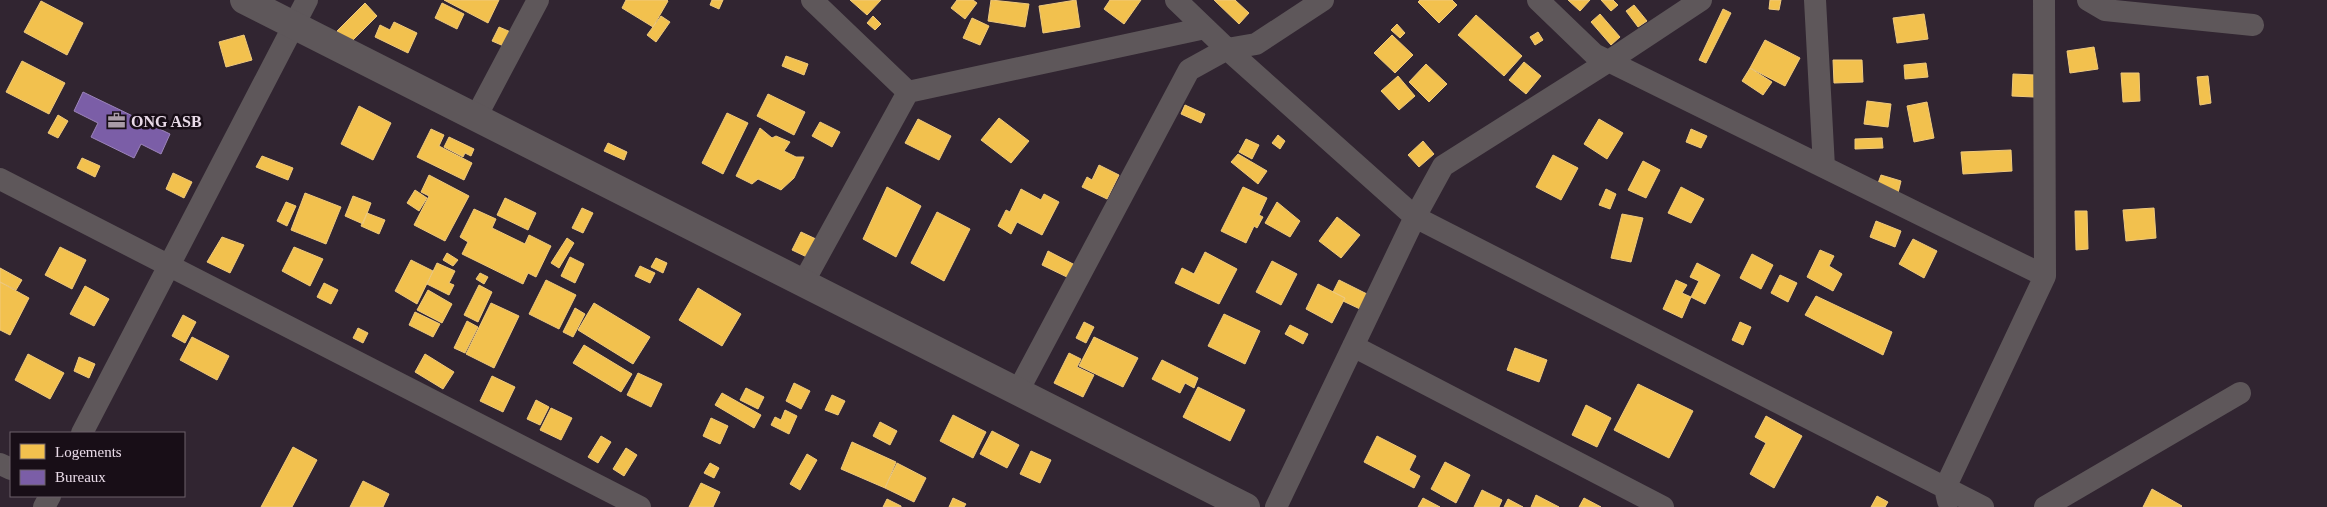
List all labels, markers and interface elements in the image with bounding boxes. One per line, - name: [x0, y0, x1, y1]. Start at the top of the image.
- office icon: ONG ASB: [107, 111, 127, 131]
- place label: ONG ASB: [131, 113, 202, 130]
- legend: [10, 432, 185, 497]
- text: Logements: [55, 444, 122, 460]
- text: Bureaux: [55, 469, 106, 485]

